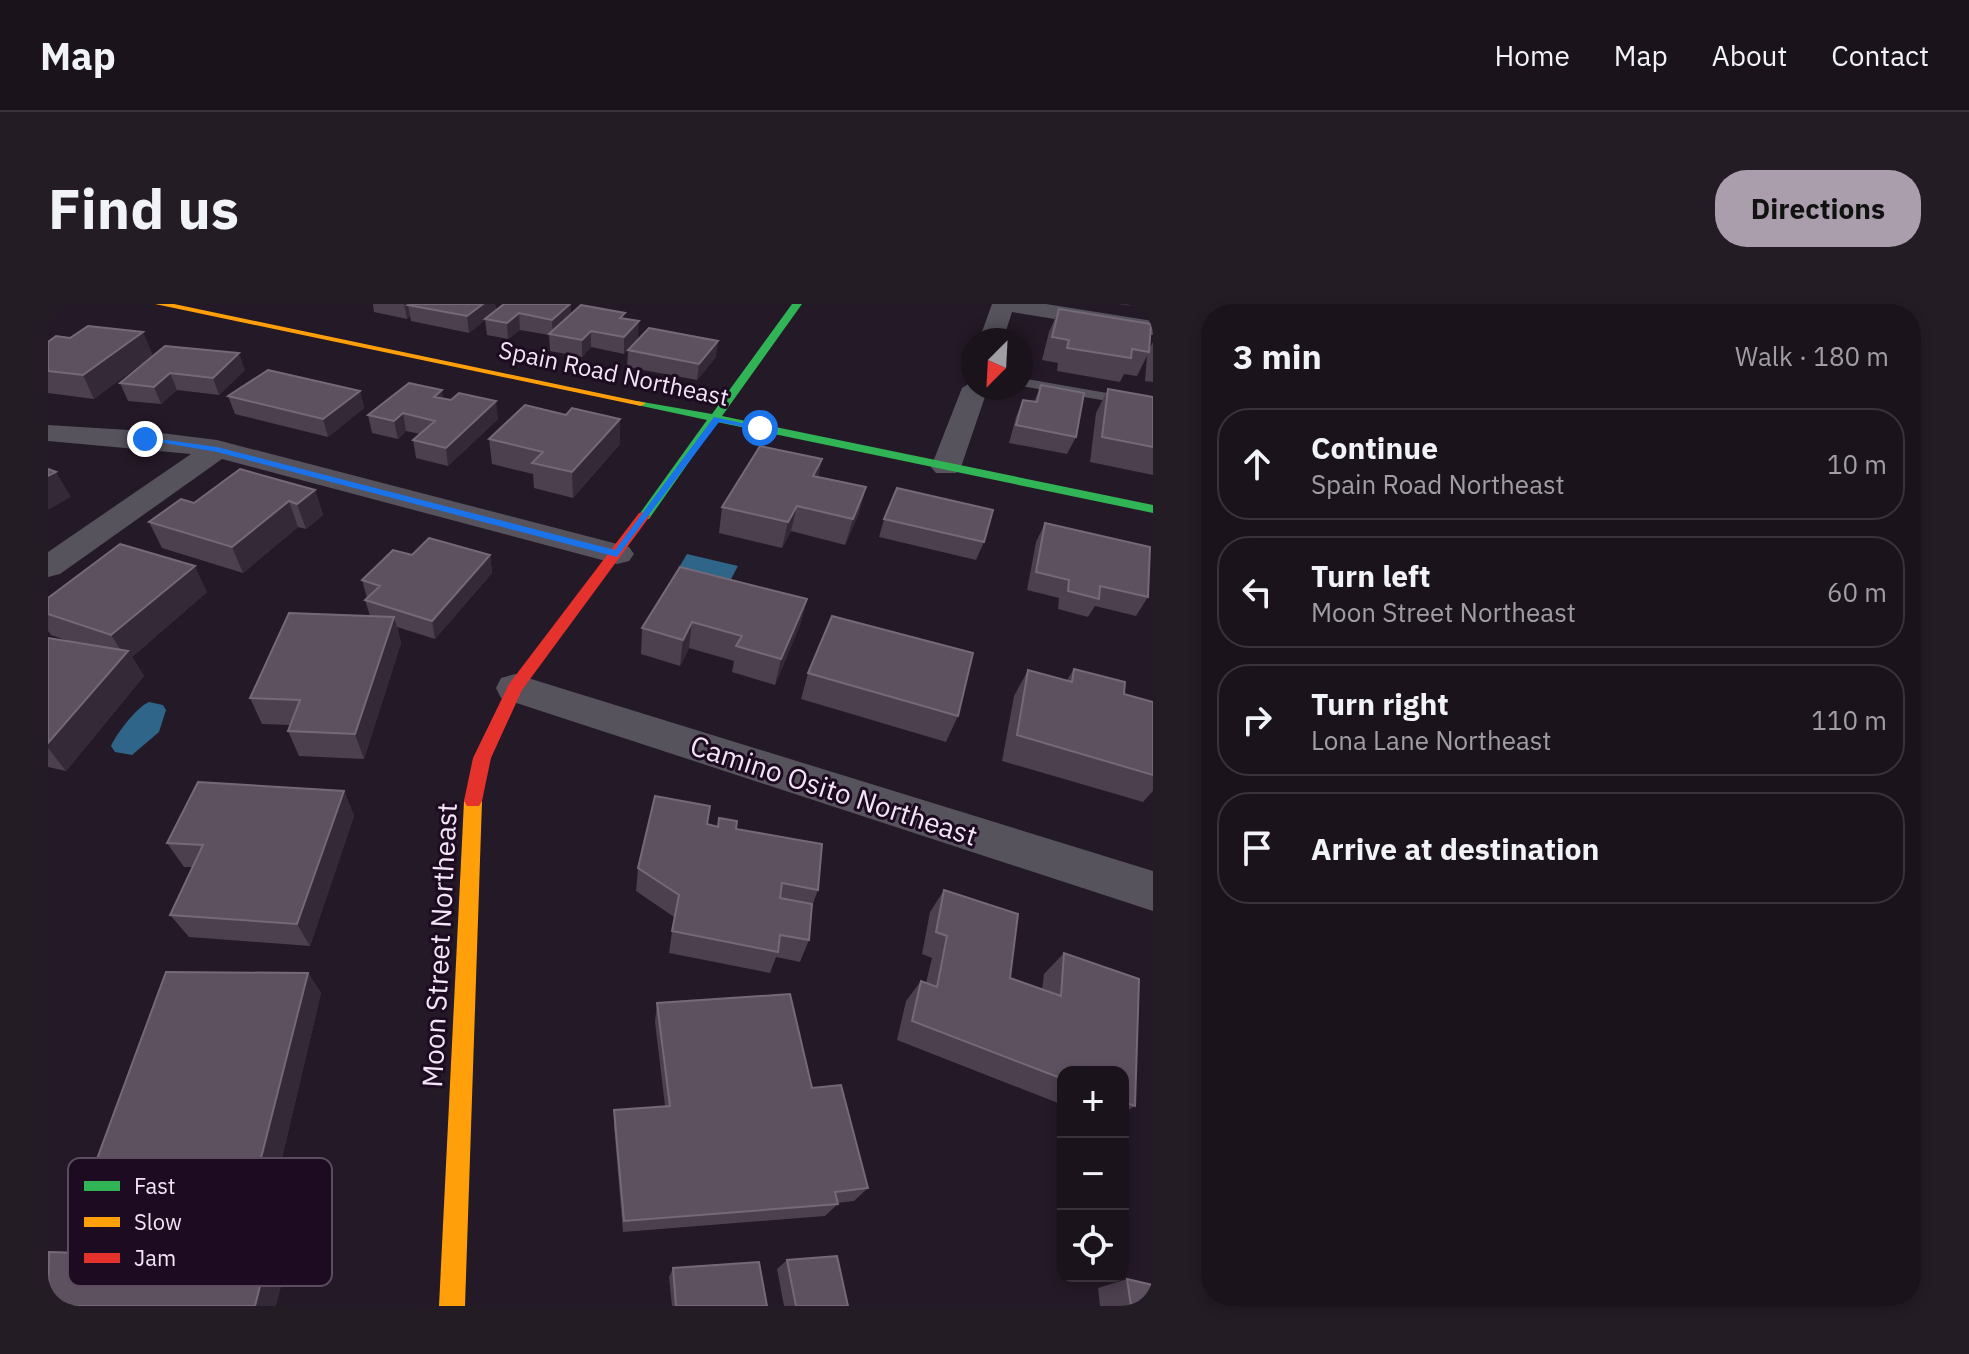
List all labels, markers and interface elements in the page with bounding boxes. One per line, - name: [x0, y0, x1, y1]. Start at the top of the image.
- text: Map: [40, 31, 116, 80]
- text: Home: [1494, 37, 1570, 74]
- text: Map: [1614, 37, 1668, 74]
- text: About: [1712, 37, 1787, 74]
- text: Contact: [1831, 37, 1929, 74]
- button: Directions: [1715, 170, 1921, 247]
- text: Find us: [48, 172, 239, 244]
- north arrow: [961, 328, 1033, 400]
- street label: Spain Road Northeast: [496, 333, 732, 413]
- text: 3 min: [1233, 334, 1322, 378]
- text: Walk · 180 m: [1735, 339, 1889, 373]
- route start: [742, 410, 778, 446]
- route end: [127, 421, 163, 457]
- text: Continue: [1311, 428, 1438, 467]
- icon: ahead: [1235, 442, 1279, 486]
- text: 10 m: [1827, 447, 1887, 481]
- text: Spain Road Northeast: [1311, 467, 1565, 501]
- text: Turn left: [1311, 556, 1430, 595]
- icon: left: [1235, 570, 1279, 614]
- text: 60 m: [1827, 575, 1887, 609]
- text: Moon Street Northeast: [1311, 595, 1576, 629]
- text: Turn right: [1311, 684, 1449, 723]
- icon: right: [1235, 698, 1279, 742]
- text: 110 m: [1811, 703, 1887, 737]
- text: Lona Lane Northeast: [1311, 723, 1551, 757]
- street label: Camino Osito Northeast: [686, 726, 982, 854]
- street label: Moon Street Northeast: [413, 802, 465, 1088]
- icon: arrive: [1235, 826, 1279, 870]
- text: Arrive at destination: [1311, 829, 1599, 868]
- map controls: [1057, 1066, 1129, 1282]
- button: +: [1057, 1066, 1129, 1138]
- button: −: [1057, 1138, 1129, 1210]
- legend: [68, 1158, 332, 1286]
- text: Fast: [134, 1171, 175, 1200]
- text: Slow: [134, 1207, 182, 1236]
- button: locate: [1057, 1210, 1129, 1282]
- text: Jam: [134, 1243, 176, 1272]

